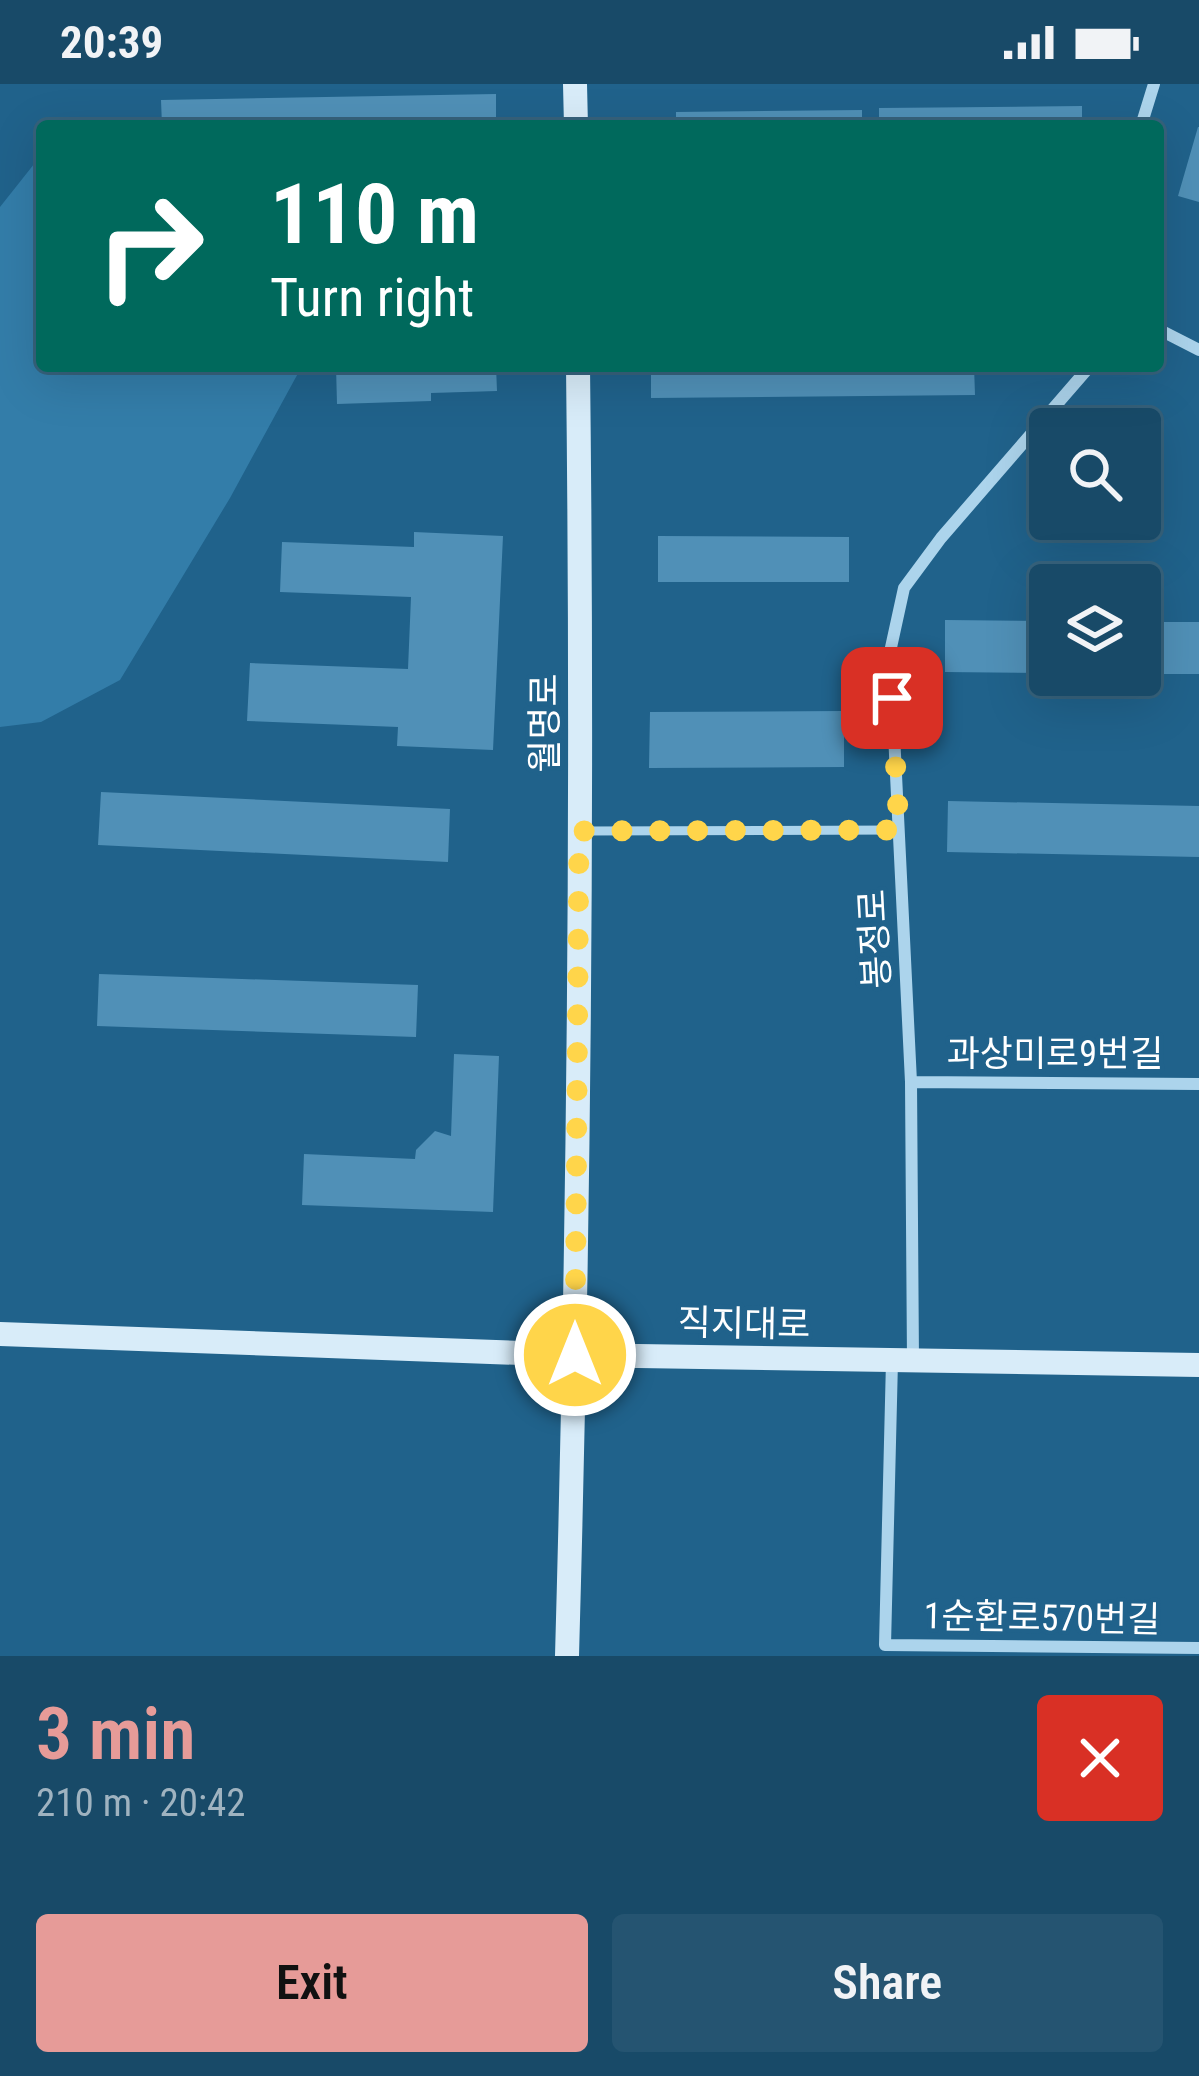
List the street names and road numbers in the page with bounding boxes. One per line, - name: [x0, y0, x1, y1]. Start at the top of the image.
- street label: 월명로: [524, 673, 566, 773]
- street label: 봉정로: [851, 888, 899, 990]
- street label: 과상미로9번길: [947, 1033, 1163, 1075]
- street label: 직지대로: [677, 1302, 811, 1346]
- street label: 1순환로570번길: [923, 1595, 1161, 1641]

